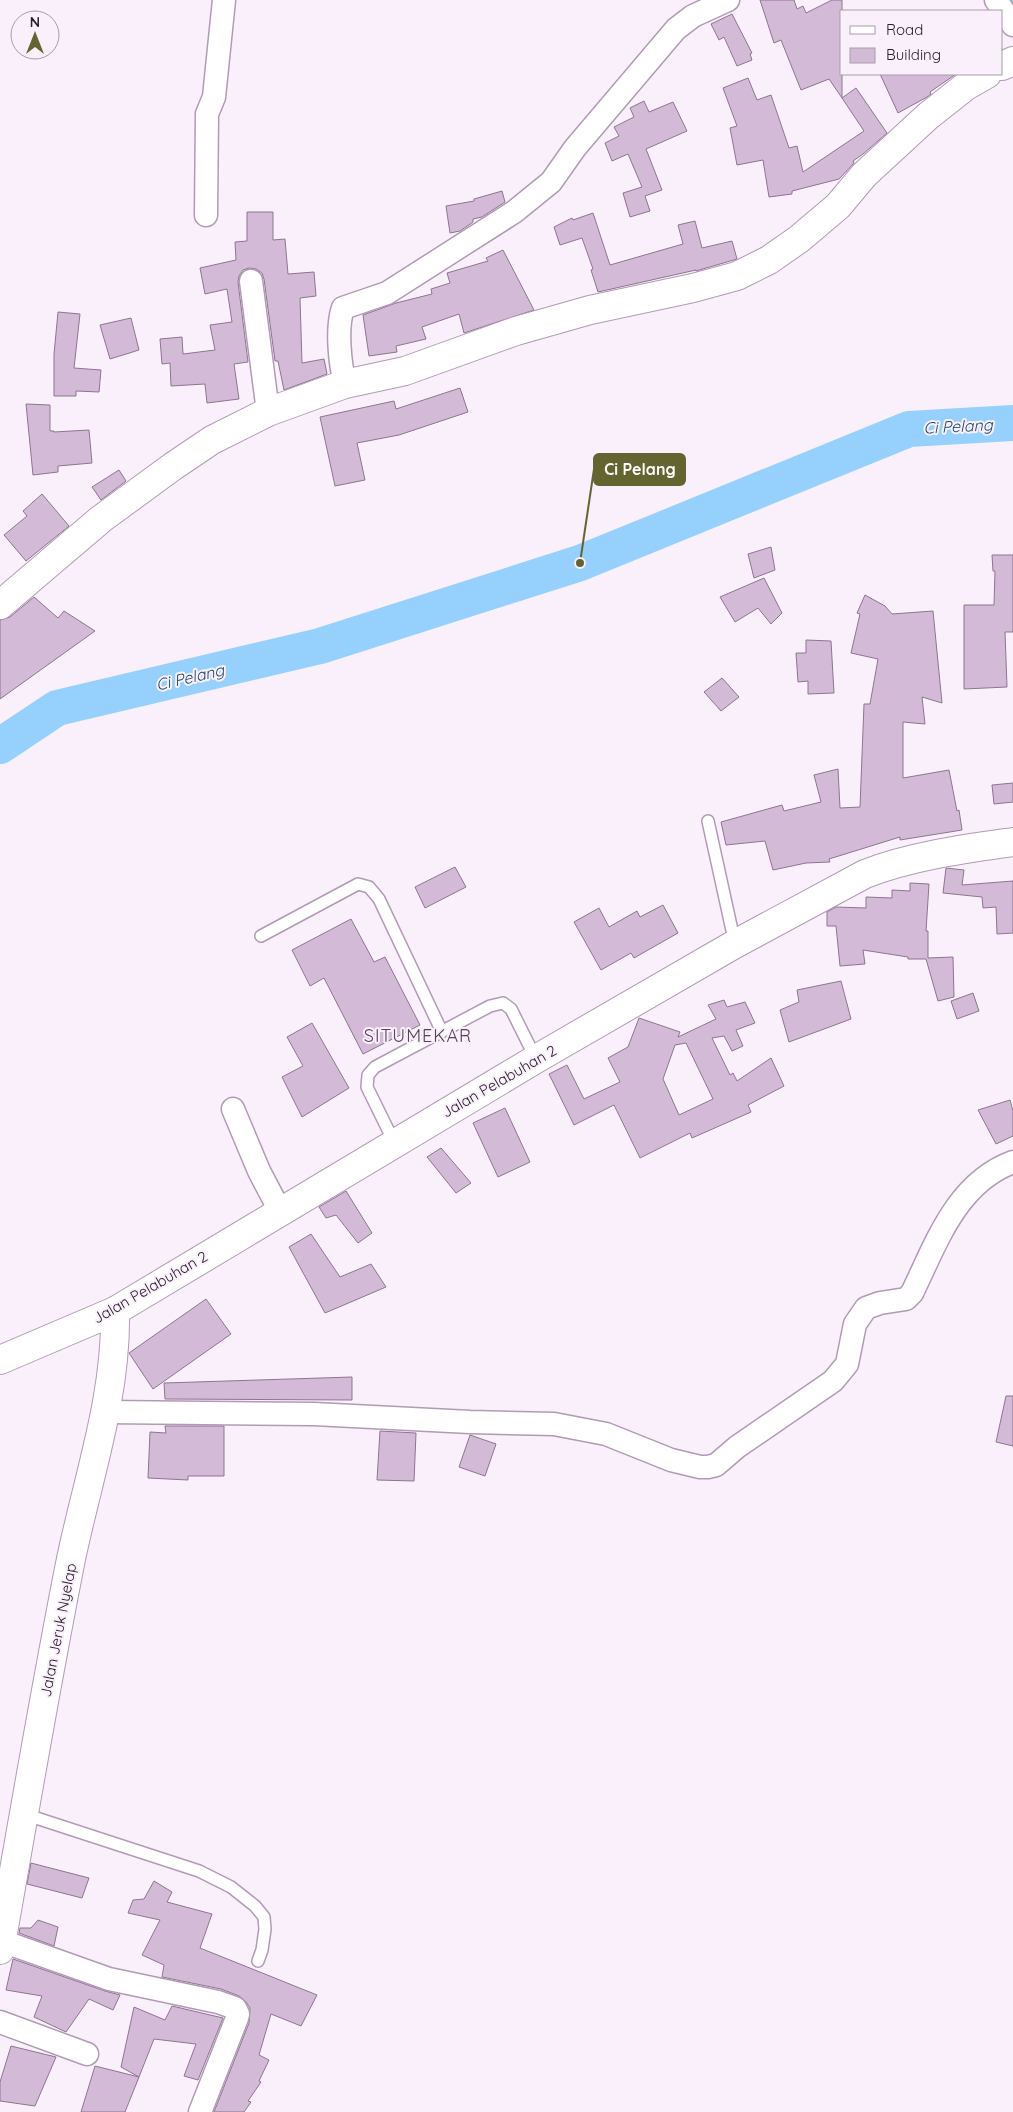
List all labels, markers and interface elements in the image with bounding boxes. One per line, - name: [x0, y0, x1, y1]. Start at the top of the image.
- north arrow: [10, 10, 60, 60]
- legend: [840, 10, 1003, 75]
- text: N: [30, 13, 40, 31]
- text: Road: [886, 20, 923, 39]
- text: Building: [886, 45, 941, 64]
- water label: Ci Pelang: [923, 414, 994, 438]
- callout: Ci Pelang: [594, 454, 685, 485]
- text: Ci Pelang: [604, 459, 676, 479]
- water label: Ci Pelang: [154, 659, 227, 695]
- district label: SITUMEKAR: [364, 1024, 472, 1047]
- street label: Jalan Pelabuhan 2: [438, 1040, 560, 1122]
- street label: Jalan Pelabuhan 2: [89, 1246, 211, 1328]
- street label: Jalan Jeruk Nyelap: [36, 1561, 80, 1699]

